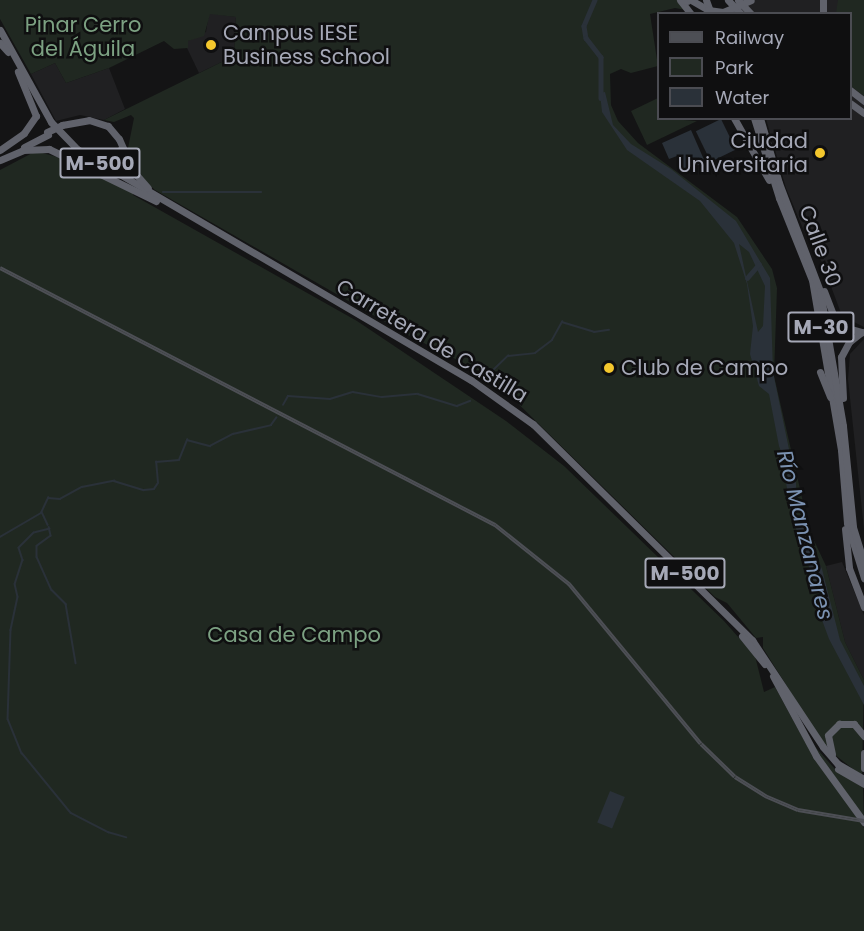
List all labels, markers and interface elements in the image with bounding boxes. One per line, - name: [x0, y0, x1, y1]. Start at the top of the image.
- park label: Pinar Cerro del Águila: [25, 12, 141, 62]
- legend: [657, 12, 852, 120]
- place label: Campus IESE Business School: [223, 20, 390, 70]
- text: Railway: [715, 25, 784, 50]
- marker: Campus IESE Business School: [204, 38, 218, 52]
- text: Park: [715, 55, 754, 80]
- text: Water: [715, 85, 769, 110]
- place label: Ciudad Universitaria: [677, 128, 808, 178]
- road number: M-500: [58, 146, 142, 180]
- marker: Ciudad Universitaria: [813, 146, 827, 160]
- street label: Calle 30: [794, 202, 846, 290]
- street label: Carretera de Castilla: [332, 274, 532, 408]
- road number: M-30: [786, 310, 856, 344]
- place label: Club de Campo: [621, 355, 788, 381]
- marker: Club de Campo: [602, 361, 616, 375]
- water label: Río Manzanares: [771, 447, 839, 623]
- road number: M-500: [643, 556, 727, 590]
- park label: Casa de Campo: [207, 622, 381, 648]

